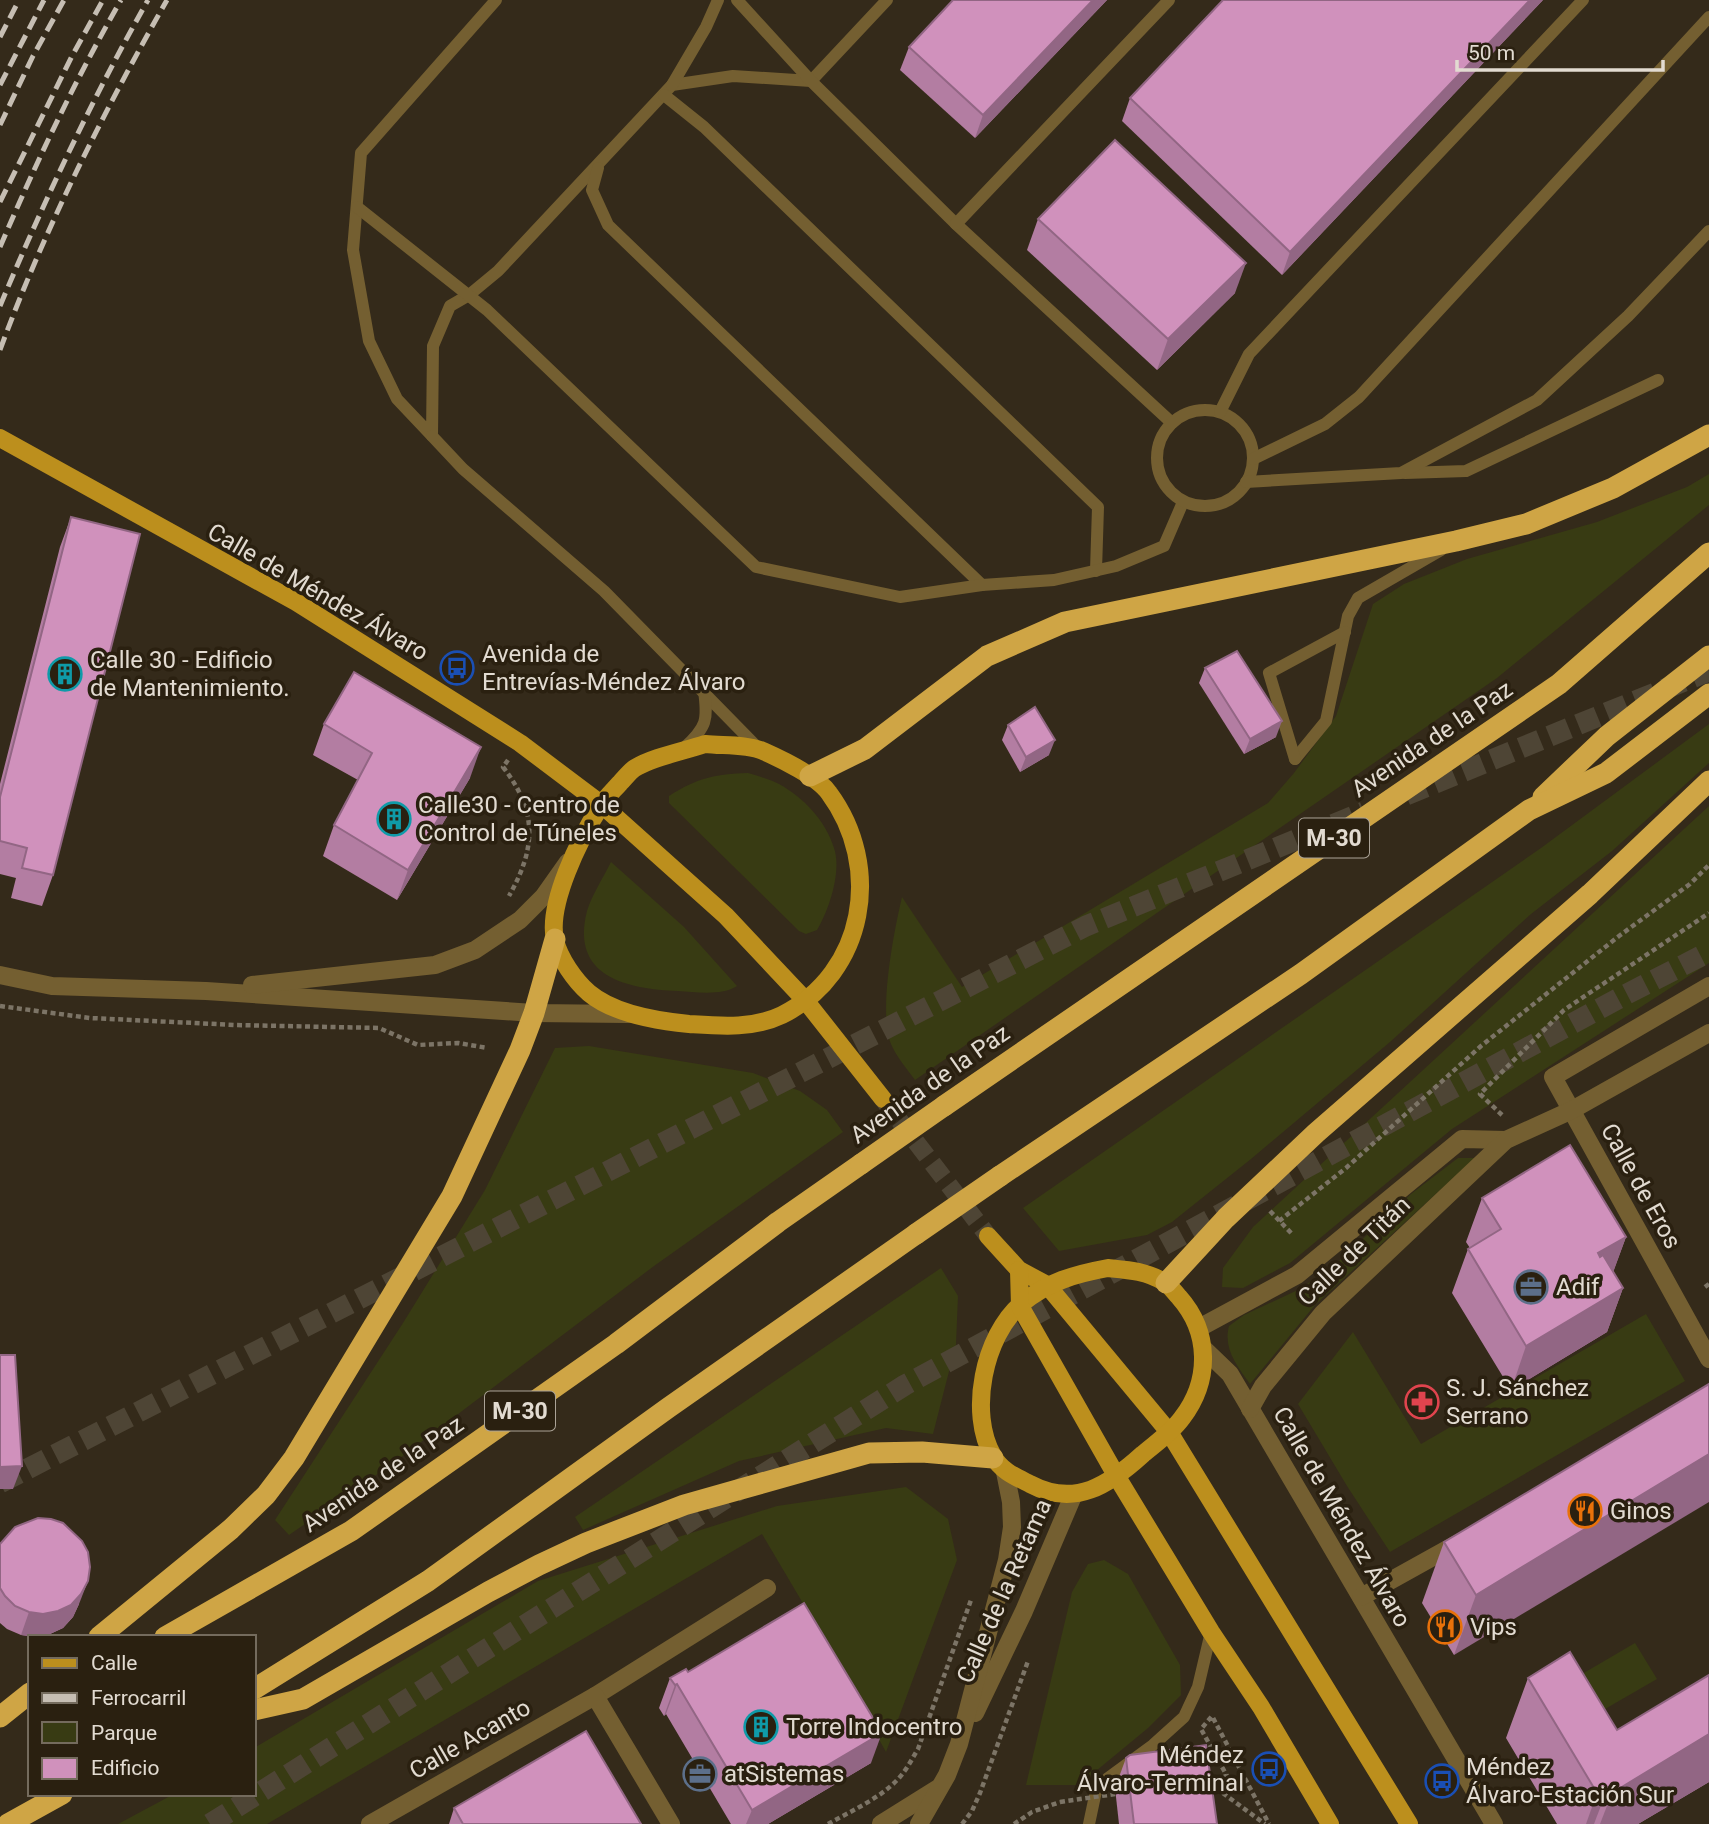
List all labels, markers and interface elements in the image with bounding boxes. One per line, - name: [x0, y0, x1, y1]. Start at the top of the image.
- scale bar: [1457, 28, 1664, 72]
- text: 50 m: [1468, 41, 1515, 65]
- street label: Calle de Méndez Álvaro: [203, 517, 433, 667]
- place label: Avenida de Entrevías-Méndez Álvaro: [482, 640, 746, 696]
- place label: Calle 30 - Edificio de Mantenimiento.: [90, 646, 290, 702]
- bus stop icon: Avenida de Entrevías-Méndez Álvaro: [438, 649, 476, 687]
- building icon: Calle 30 - Edificio de Mantenimiento.: [46, 655, 84, 693]
- street label: Avenida de la Paz: [1346, 675, 1518, 803]
- place label: Calle30 - Centro de Control de Túneles: [418, 791, 620, 847]
- building icon: Calle30 - Centro de Control de Túneles: [375, 800, 413, 838]
- road number: M-30: [1299, 818, 1369, 858]
- street label: Avenida de la Paz: [845, 1019, 1015, 1149]
- street label: Calle de Eros: [1595, 1118, 1687, 1254]
- street label: Calle de Titán: [1292, 1191, 1416, 1311]
- office icon: Adif: [1512, 1268, 1550, 1306]
- place label: Adif: [1556, 1273, 1600, 1301]
- place label: S. J. Sánchez Serrano: [1446, 1374, 1589, 1430]
- pharmacy icon: S. J. Sánchez Serrano: [1403, 1383, 1441, 1421]
- road number: M-30: [485, 1392, 555, 1430]
- street label: Calle de Méndez Álvaro: [1267, 1402, 1417, 1632]
- street label: Avenida de la Paz: [297, 1410, 469, 1538]
- restaurant icon: Ginos: [1566, 1492, 1604, 1530]
- street label: Calle de la Retama: [951, 1495, 1057, 1687]
- place label: Ginos: [1610, 1497, 1672, 1525]
- restaurant icon: Vips: [1426, 1608, 1464, 1646]
- place label: Vips: [1470, 1613, 1517, 1641]
- legend: [28, 1635, 256, 1796]
- text: Calle: [91, 1651, 137, 1675]
- text: Ferrocarril: [91, 1686, 186, 1710]
- street label: Calle Acanto: [405, 1693, 535, 1785]
- building icon: Torre Indocentro: [742, 1708, 780, 1746]
- place label: Torre Indocentro: [786, 1713, 963, 1741]
- text: Parque: [91, 1721, 157, 1745]
- place label: Méndez Álvaro-Terminal: [1077, 1741, 1244, 1797]
- bus stop icon: Méndez Álvaro-Terminal: [1250, 1750, 1288, 1788]
- place label: Méndez Álvaro-Estación Sur: [1466, 1753, 1674, 1809]
- office icon: atSistemas: [681, 1755, 719, 1793]
- text: Edificio: [91, 1756, 159, 1780]
- place label: atSistemas: [724, 1760, 844, 1788]
- bus stop icon: Méndez Álvaro-Estación Sur: [1423, 1762, 1461, 1800]

